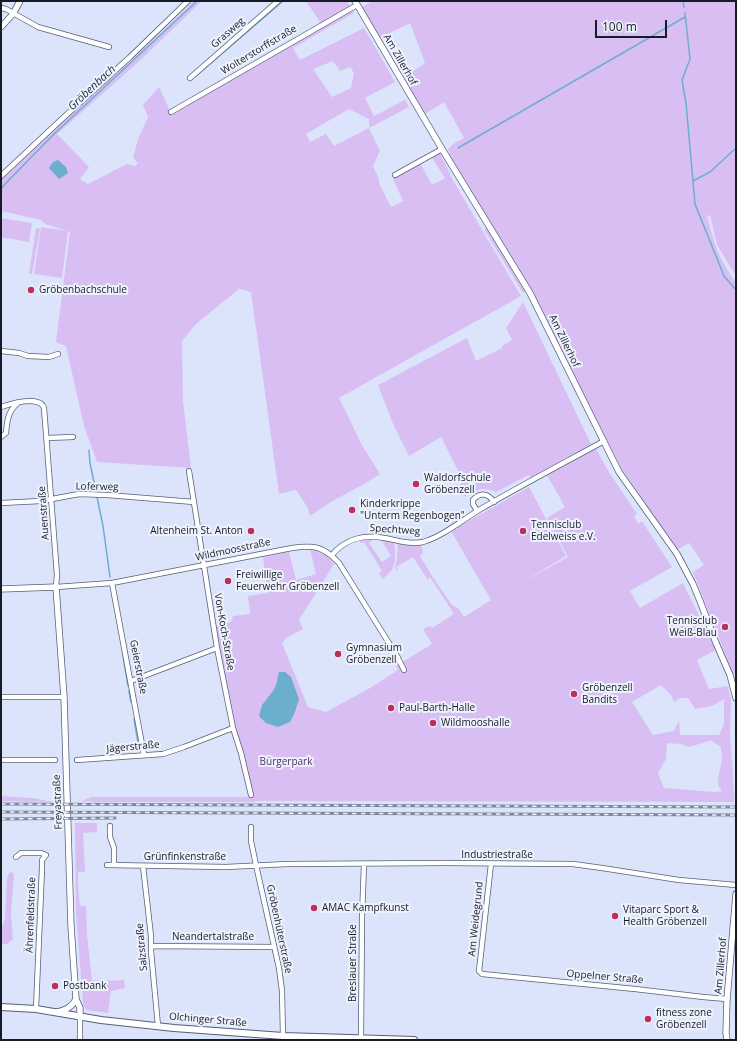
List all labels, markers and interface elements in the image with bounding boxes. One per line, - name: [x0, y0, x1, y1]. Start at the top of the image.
- scale bar: [597, 12, 669, 38]
- street label: Grasweg: [209, 15, 247, 51]
- text: 100 m: [602, 18, 637, 35]
- street label: Wolterstorffstraße: [219, 23, 299, 77]
- street label: Am Zillerhof: [381, 32, 419, 88]
- water label: Gröbenbach: [66, 63, 118, 113]
- place label: Gröbenbachschule: [39, 284, 127, 296]
- marker: Gröbenbachschule: [26, 285, 36, 295]
- street label: Am Zillerhof: [546, 313, 582, 369]
- place label: Waldorfschule Gröbenzell: [424, 472, 491, 496]
- marker: Waldorfschule Gröbenzell: [411, 479, 421, 489]
- street label: Loferweg: [75, 481, 119, 493]
- street label: Auenstraße: [36, 486, 52, 540]
- place label: Kinderkrippe "Unterm Regenbogen": [360, 498, 465, 522]
- marker: Kinderkrippe "Unterm Regenbogen": [347, 505, 357, 515]
- place label: Tennisclub Edelweiss e.V.: [531, 519, 596, 542]
- street label: Spechtweg: [369, 522, 421, 538]
- place label: Altenheim St. Anton: [150, 525, 243, 537]
- marker: Altenheim St. Anton: [246, 526, 256, 536]
- marker: Tennisclub Edelweiss e.V.: [518, 526, 528, 536]
- street label: Wildmoosstraße: [194, 536, 272, 564]
- place label: Freiwillige Feuerwehr Gröbenzell: [236, 569, 339, 592]
- marker: Freiwillige Feuerwehr Gröbenzell: [223, 576, 233, 586]
- street label: Von-Koch-Straße: [211, 592, 237, 672]
- place label: Tennisclub Weiß-Blau: [667, 615, 717, 638]
- marker: Tennisclub Weiß-Blau: [720, 622, 730, 632]
- street label: Geierstraße: [127, 639, 149, 695]
- place label: Gymnasium Gröbenzell: [346, 642, 402, 666]
- marker: Gymnasium Gröbenzell: [333, 649, 343, 659]
- place label: Gröbenzell Bandits: [582, 682, 633, 706]
- marker: Gröbenzell Bandits: [569, 689, 579, 699]
- place label: Paul-Barth-Halle: [399, 702, 475, 714]
- marker: Paul-Barth-Halle: [386, 703, 396, 713]
- place label: Wildmooshalle: [441, 717, 510, 729]
- marker: Wildmooshalle: [428, 718, 438, 728]
- street label: Jägerstraße: [106, 739, 160, 755]
- park label: Bürgerpark: [260, 756, 312, 768]
- street label: Freyastraße: [51, 774, 65, 830]
- street label: Industriestraße: [461, 849, 533, 861]
- street label: Grünfinkenstraße: [144, 851, 226, 863]
- street label: Ährenfeldstraße: [24, 877, 38, 953]
- street label: Am Weidegrund: [466, 881, 486, 957]
- street label: Gröbenhüterstraße: [264, 883, 294, 975]
- place label: AMAC Kampfkunst: [322, 902, 409, 914]
- marker: AMAC Kampfkunst: [309, 903, 319, 913]
- place label: Vitaparc Sport & Health Gröbenzell: [623, 904, 707, 928]
- marker: Vitaparc Sport & Health Gröbenzell: [610, 911, 620, 921]
- street label: Salzstraße: [134, 923, 150, 971]
- street label: Breslauer Straße: [347, 924, 359, 1002]
- street label: Neandertalstraße: [172, 931, 254, 943]
- street label: Am Zillerhof: [713, 937, 729, 995]
- street label: Oppelner Straße: [566, 968, 644, 986]
- place label: Postbank: [63, 980, 106, 992]
- marker: Postbank: [50, 981, 60, 991]
- place label: fitness zone Gröbenzell: [656, 1007, 712, 1030]
- street label: Olchinger Straße: [169, 1011, 247, 1029]
- marker: fitness zone Gröbenzell: [643, 1014, 653, 1024]

